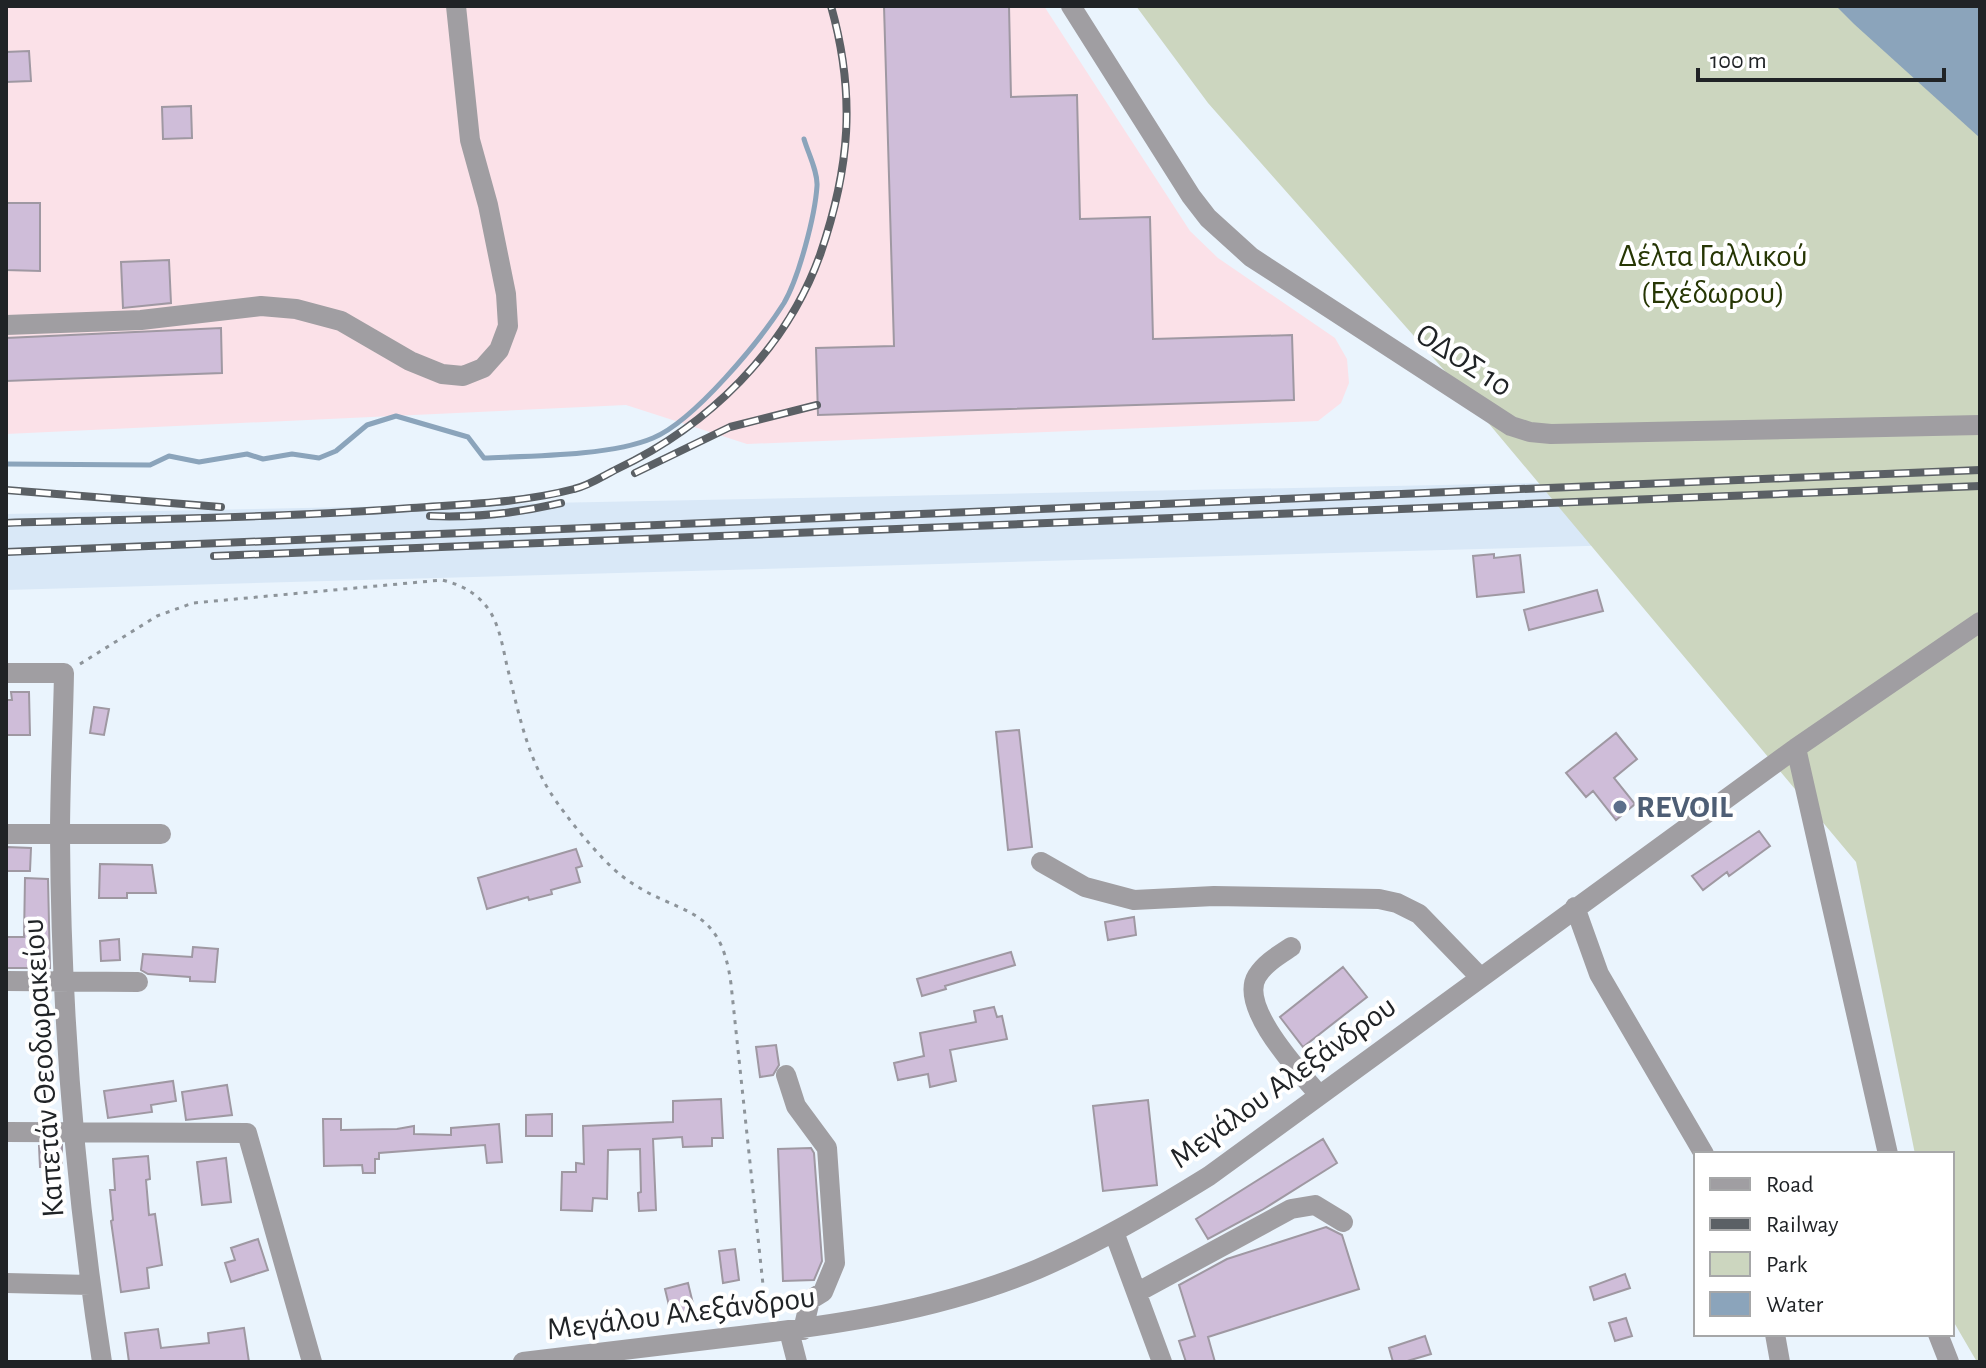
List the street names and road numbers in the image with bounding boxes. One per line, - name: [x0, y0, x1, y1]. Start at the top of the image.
- street label: ΟΔΟΣ 10: [1410, 317, 1518, 403]
- street label: Καπετάν Θεοδωρακείου: [17, 917, 69, 1219]
- street label: Μεγάλου Αλεξάνδρου: [1164, 990, 1402, 1174]
- street label: Μεγάλου Αλεξάνδρου: [545, 1281, 817, 1345]

